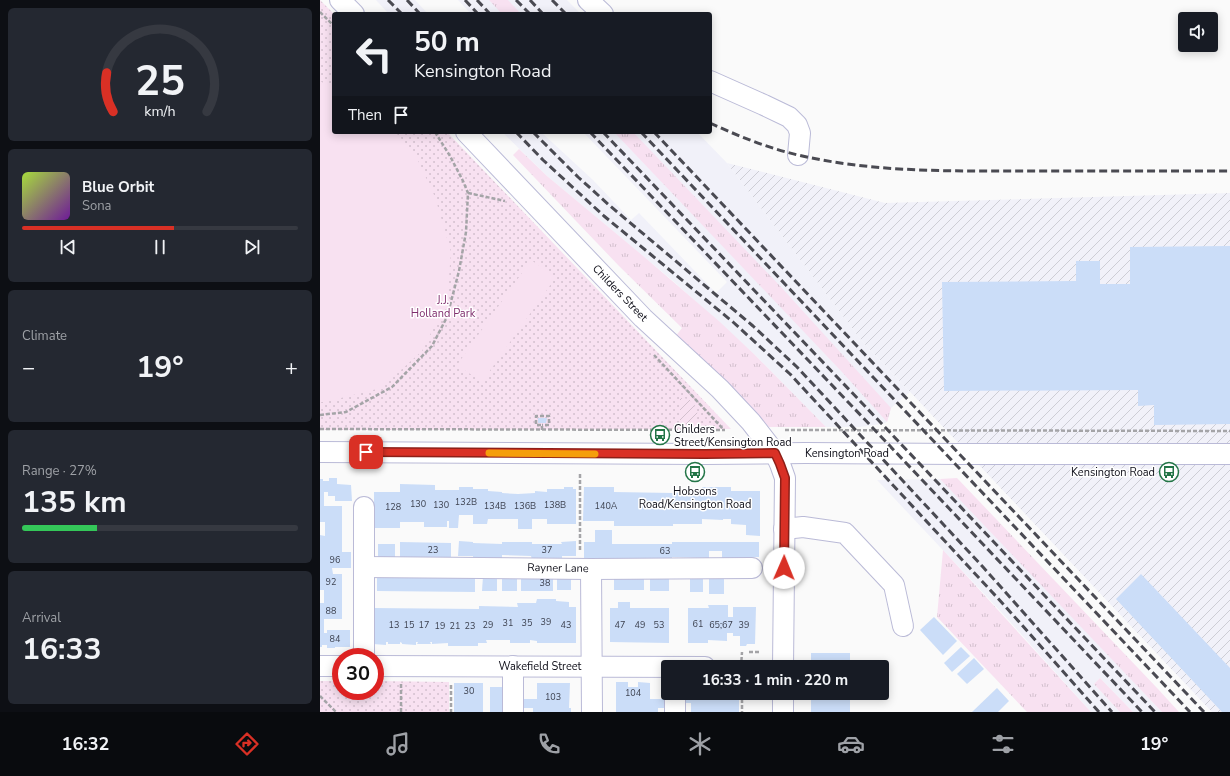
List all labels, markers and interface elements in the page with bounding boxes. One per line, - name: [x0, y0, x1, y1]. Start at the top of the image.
- map controls: [1178, 12, 1218, 52]
- button: sound: [1178, 12, 1218, 52]
- text: 50 m: [414, 23, 480, 61]
- icon: left: [348, 28, 400, 80]
- text: 25: [135, 53, 185, 110]
- text: Kensington Road: [414, 59, 551, 83]
- text: km/h: [144, 102, 176, 121]
- icon: arrive: [390, 104, 412, 126]
- text: Then: [348, 105, 382, 125]
- text: Blue Orbit: [82, 177, 154, 197]
- text: Sona: [82, 197, 112, 215]
- icon: previous: [57, 236, 79, 258]
- icon: pause: [149, 236, 171, 258]
- icon: next: [241, 236, 263, 258]
- street label: Childers Street: [589, 261, 651, 325]
- park label: J.J. Holland Park: [411, 293, 476, 321]
- text: Climate: [22, 327, 67, 345]
- text: 19°: [136, 347, 184, 388]
- text: −: [22, 353, 35, 383]
- text: +: [285, 353, 298, 383]
- place label: Childers Street/Kensington Road: [674, 422, 792, 450]
- bus stop icon: Childers Street/Kensington Road: [649, 424, 671, 446]
- pin: [349, 435, 383, 469]
- icon: arrive: [355, 441, 377, 463]
- street label: Kensington Road: [805, 446, 889, 461]
- bus stop icon: Hobsons Road/Kensington Road: [684, 461, 706, 483]
- bus stop icon: Kensington Road: [1158, 461, 1180, 483]
- text: Range · 27%: [22, 462, 97, 480]
- place label: Kensington Road: [1071, 465, 1155, 480]
- text: 135 km: [22, 482, 127, 523]
- place label: Hobsons Road/Kensington Road: [639, 484, 751, 512]
- house number: 132B: [455, 496, 477, 508]
- house number: 130: [410, 498, 426, 510]
- house number: 130: [433, 499, 449, 511]
- house number: 138B: [544, 499, 566, 511]
- house number: 134B: [484, 500, 506, 512]
- house number: 136B: [514, 500, 536, 512]
- house number: 140A: [595, 500, 618, 512]
- house number: 128: [385, 501, 401, 513]
- house number: 23: [428, 544, 438, 556]
- house number: 37: [542, 544, 552, 556]
- house number: 63: [660, 545, 670, 557]
- position arrow: [763, 547, 805, 589]
- house number: 96: [330, 554, 340, 566]
- street label: Rayner Lane: [527, 560, 589, 576]
- house number: 92: [326, 576, 336, 588]
- house number: 38: [540, 577, 550, 589]
- house number: 88: [326, 605, 336, 617]
- text: Arrival: [22, 609, 61, 627]
- house number: 39: [541, 616, 551, 628]
- house number: 31: [503, 617, 513, 629]
- house number: 35: [522, 617, 532, 629]
- house number: 61: [693, 618, 703, 630]
- house number: 13: [389, 619, 399, 631]
- house number: 15: [404, 619, 414, 631]
- house number: 17: [419, 619, 429, 631]
- house number: 29: [483, 619, 493, 631]
- house number: 43: [561, 619, 571, 631]
- house number: 47: [615, 619, 625, 631]
- house number: 49: [635, 619, 645, 631]
- house number: 53: [654, 619, 664, 631]
- house number: 65;67: [709, 619, 733, 631]
- house number: 39: [739, 619, 749, 631]
- house number: 19: [435, 620, 445, 632]
- house number: 21: [450, 620, 460, 632]
- house number: 23: [465, 620, 475, 632]
- text: 16:33: [22, 629, 101, 670]
- house number: 84: [330, 633, 341, 645]
- speed limit sign: 30: [332, 648, 384, 700]
- street label: Wakefield Street: [499, 659, 582, 674]
- text: 16:33 · 1 min · 220 m: [702, 670, 848, 690]
- house number: 30: [464, 685, 474, 697]
- house number: 104: [625, 687, 642, 699]
- house number: 103: [545, 691, 561, 703]
- icon: directions: [233, 730, 261, 758]
- icon: music: [384, 730, 412, 758]
- icon: phone: [535, 730, 563, 758]
- icon: climate: [686, 730, 714, 758]
- icon: car: [837, 730, 865, 758]
- icon: filters: [989, 730, 1017, 758]
- text: 16:32: [62, 732, 109, 756]
- text: 19°: [1140, 732, 1168, 756]

